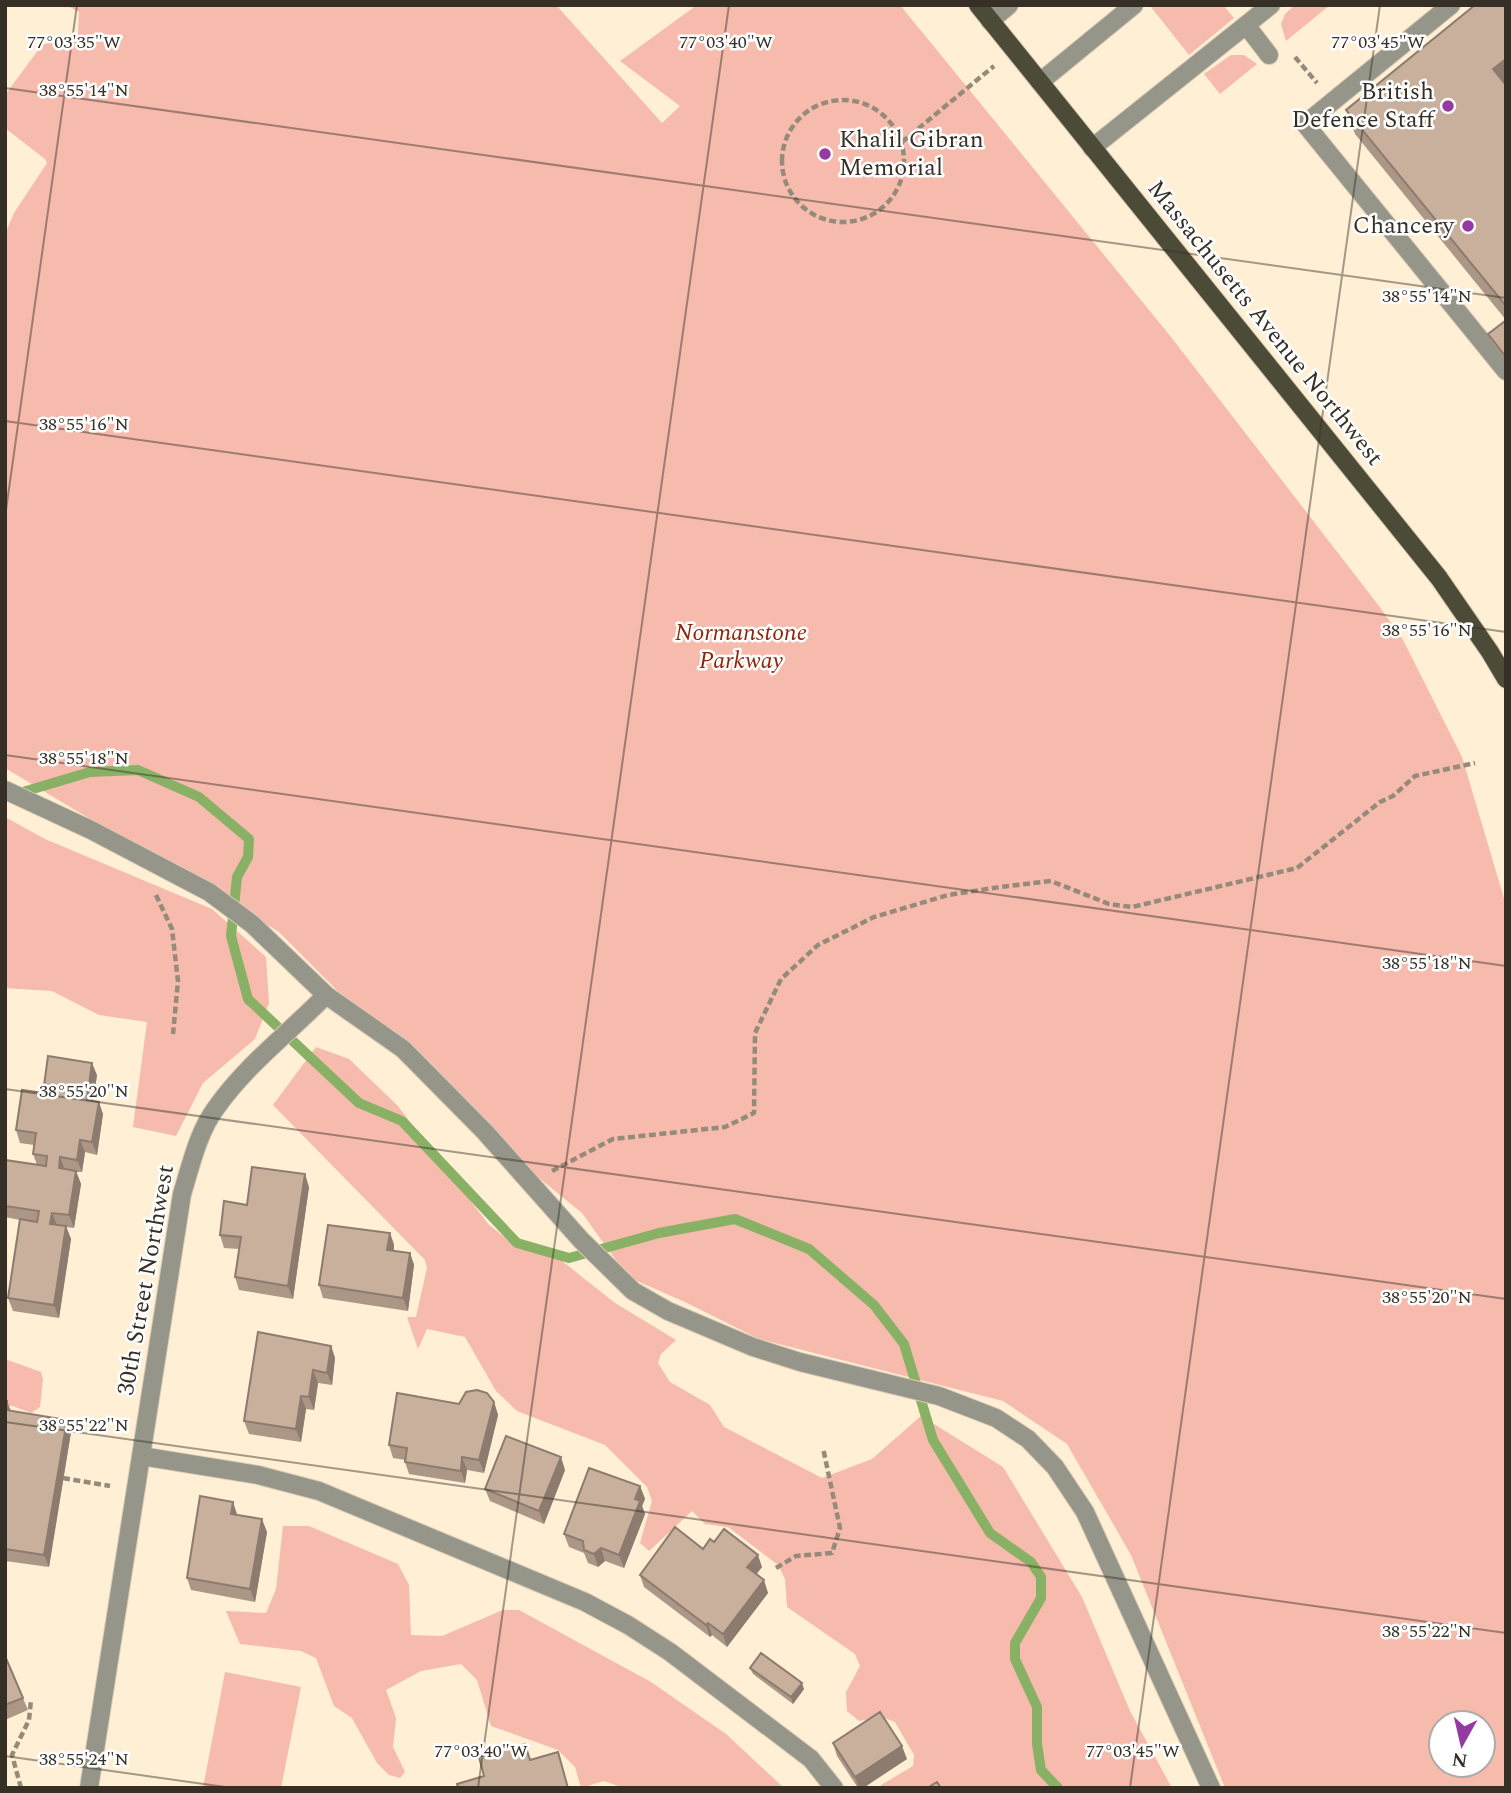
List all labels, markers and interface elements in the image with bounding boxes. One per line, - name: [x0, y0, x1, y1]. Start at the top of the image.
- text: 77°03'35"W: [27, 29, 121, 56]
- text: 77°03'40"W: [679, 29, 773, 56]
- text: 77°03'45"W: [1331, 29, 1425, 56]
- place label: British Defence Staff: [1291, 74, 1436, 138]
- text: 38°55'14"N: [39, 77, 129, 104]
- marker: British Defence Staff: [1440, 98, 1456, 114]
- place label: Khalil Gibran Memorial: [839, 122, 984, 186]
- marker: Khalil Gibran Memorial: [817, 146, 833, 162]
- street label: Massachusetts Avenue Northwest: [1138, 172, 1392, 474]
- place label: Chancery: [1353, 208, 1455, 244]
- marker: Chancery: [1460, 218, 1476, 234]
- text: 38°55'14"N: [1382, 283, 1472, 310]
- text: 38°55'16"N: [39, 411, 129, 438]
- park label: Normanstone Parkway: [675, 615, 807, 679]
- text: 38°55'16"N: [1382, 617, 1472, 644]
- text: 38°55'18"N: [39, 745, 129, 772]
- text: 38°55'18"N: [1382, 950, 1472, 977]
- text: 38°55'20"N: [39, 1078, 129, 1105]
- street label: 30th Street Northwest: [108, 1162, 184, 1398]
- text: 38°55'20"N: [1382, 1284, 1472, 1311]
- text: 38°55'22"N: [39, 1412, 129, 1439]
- text: 38°55'22"N: [1382, 1618, 1472, 1645]
- north arrow: [1427, 1709, 1497, 1779]
- text: 77°03'40"W: [434, 1738, 528, 1765]
- text: 77°03'45"W: [1086, 1738, 1180, 1765]
- text: N: [1450, 1744, 1470, 1775]
- text: 38°55'24"N: [39, 1746, 129, 1773]

